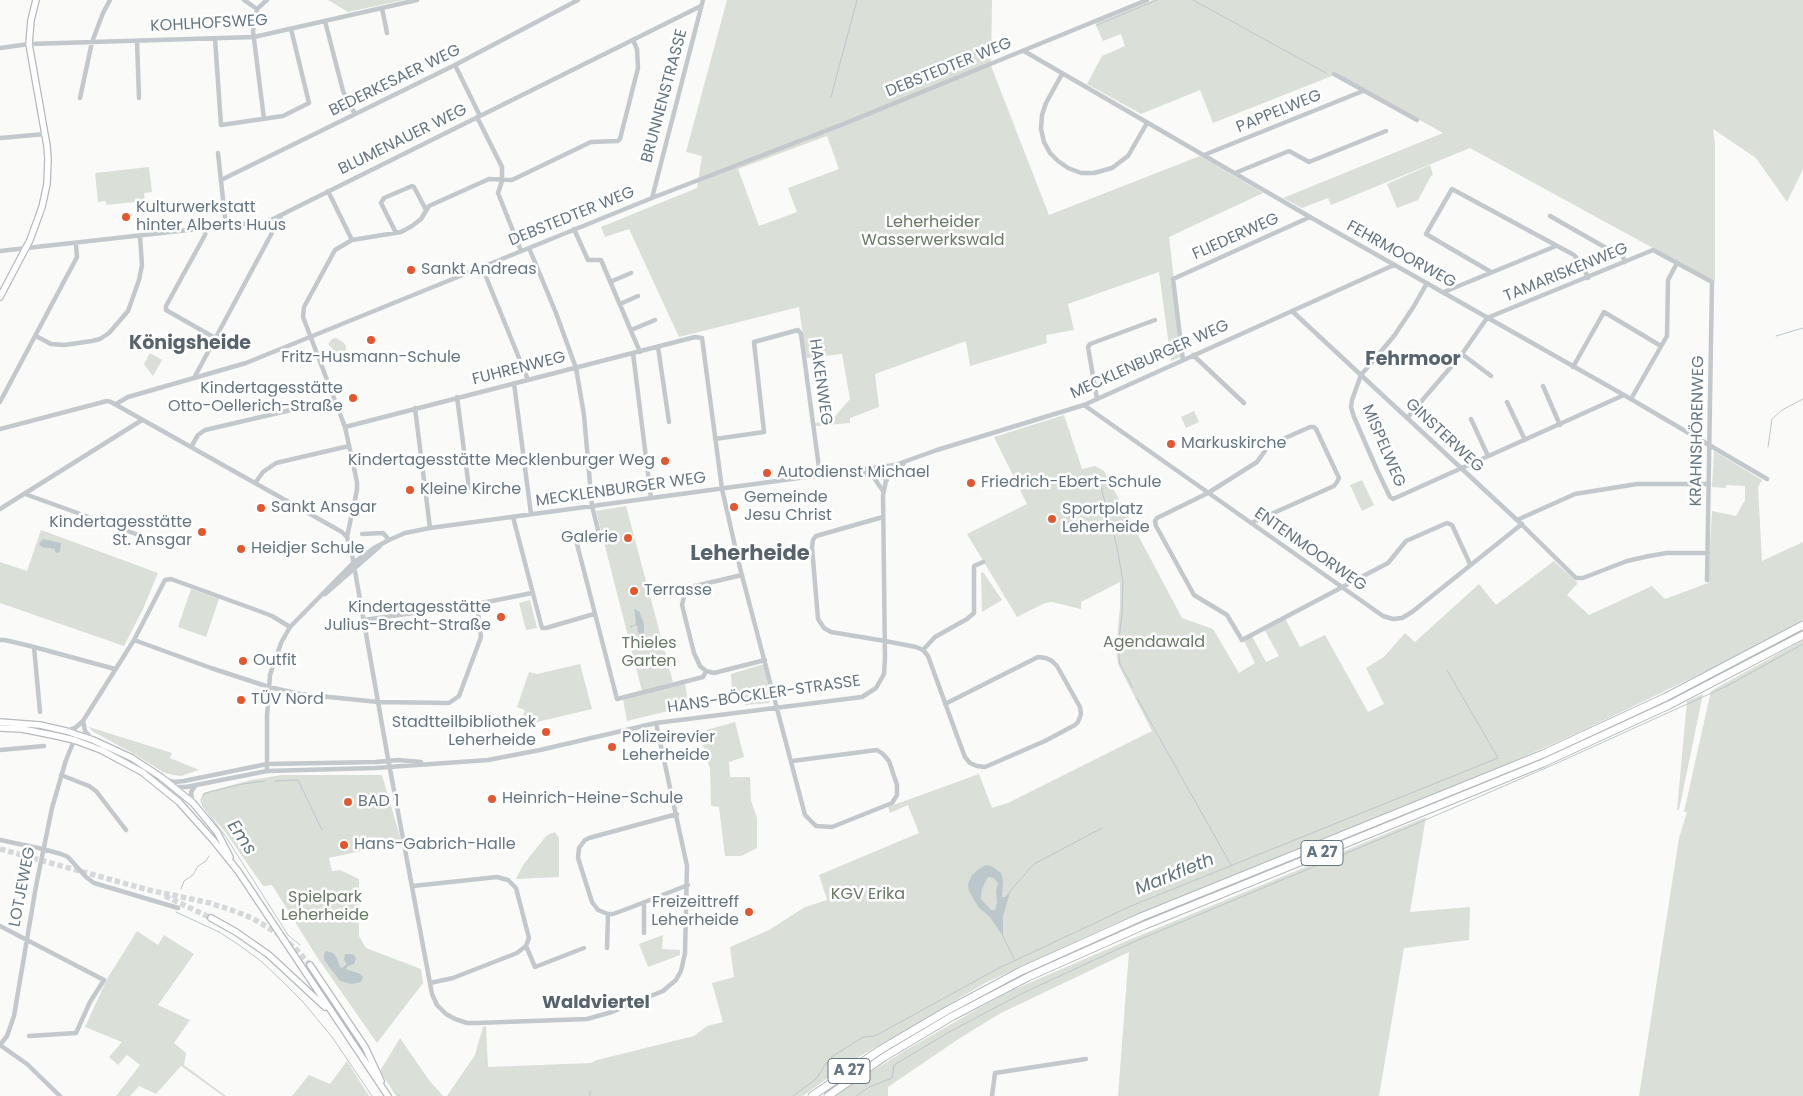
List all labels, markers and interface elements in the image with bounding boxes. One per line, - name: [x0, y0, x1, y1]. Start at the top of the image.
- street label: KOHLHOFSWEG: [150, 11, 268, 37]
- street label: BRUNNENSTRASSE: [638, 27, 692, 165]
- street label: DEBSTEDTER WEG: [883, 34, 1015, 102]
- street label: BEDERKESAER WEG: [326, 41, 464, 121]
- street label: PAPPELWEG: [1234, 86, 1324, 138]
- street label: BLUMENAUER WEG: [336, 101, 470, 179]
- street label: DEBSTEDTER WEG: [506, 183, 638, 251]
- place label: Kulturwerkstatt hinter Alberts Huus: [136, 198, 286, 236]
- street label: FLIEDERWEG: [1190, 209, 1282, 265]
- marker: Kulturwerkstatt hinter Alberts Huus: [120, 211, 132, 223]
- park label: Leherheider Wasserwerkswald: [861, 213, 1005, 251]
- street label: FEHRMOORWEG: [1343, 217, 1459, 293]
- street label: TAMARISKENWEG: [1501, 239, 1631, 307]
- place label: Sankt Andreas: [421, 260, 537, 280]
- marker: Sankt Andreas: [405, 264, 417, 276]
- street label: MECKLENBURGER WEG: [1068, 316, 1232, 404]
- district label: Königsheide: [129, 333, 251, 355]
- marker: Fritz-Husmann-Schule: [365, 334, 377, 346]
- street label: HAKENWEG: [804, 338, 836, 426]
- place label: Fritz-Husmann-Schule: [281, 348, 461, 368]
- street label: FUHRENWEG: [470, 348, 568, 390]
- district label: Fehrmoor: [1365, 349, 1461, 371]
- street label: KRAHNSHÖRENWEG: [1687, 355, 1709, 507]
- place label: Kindertagesstätte Otto-Oellerich-Straße: [168, 379, 343, 417]
- marker: Kindertagesstätte Otto-Oellerich-Straße: [347, 392, 359, 404]
- street label: GINSTERWEG: [1401, 395, 1487, 477]
- street label: MISPELWEG: [1357, 402, 1409, 490]
- place label: Markuskirche: [1181, 434, 1286, 454]
- marker: Markuskirche: [1165, 438, 1177, 450]
- place label: Kindertagesstätte Mecklenburger Weg: [348, 451, 655, 471]
- marker: Kindertagesstätte Mecklenburger Weg: [659, 455, 671, 467]
- place label: Autodienst Michael: [777, 463, 930, 483]
- marker: Autodienst Michael: [761, 467, 773, 479]
- street label: MECKLENBURGER WEG: [535, 469, 707, 511]
- place label: Friedrich-Ebert-Schule: [981, 473, 1161, 493]
- marker: Friedrich-Ebert-Schule: [965, 477, 977, 489]
- place label: Kleine Kirche: [420, 480, 521, 500]
- marker: Kleine Kirche: [404, 484, 416, 496]
- place label: Gemeinde Jesu Christ: [744, 488, 832, 526]
- place label: Sankt Ansgar: [271, 498, 377, 518]
- place label: Sportplatz Leherheide: [1062, 500, 1150, 538]
- marker: Gemeinde Jesu Christ: [728, 501, 740, 513]
- marker: Sankt Ansgar: [255, 502, 267, 514]
- street label: ENTENMOORWEG: [1250, 504, 1370, 596]
- place label: Kindertagesstätte St. Ansgar: [49, 513, 192, 551]
- marker: Sportplatz Leherheide: [1046, 513, 1058, 525]
- marker: Kindertagesstätte St. Ansgar: [196, 526, 208, 538]
- place label: Galerie: [561, 528, 618, 548]
- marker: Galerie: [622, 532, 634, 544]
- place label: Heidjer Schule: [251, 539, 364, 559]
- district label: Leherheide: [690, 542, 810, 568]
- marker: Heidjer Schule: [235, 543, 247, 555]
- place label: Terrasse: [644, 581, 712, 601]
- marker: Terrasse: [628, 585, 640, 597]
- place label: Kindertagesstätte Julius-Brecht-Straße: [324, 598, 491, 636]
- marker: Kindertagesstätte Julius-Brecht-Straße: [495, 611, 507, 623]
- park label: Agendawald: [1103, 633, 1205, 653]
- park label: Thieles Garten: [621, 634, 677, 672]
- place label: Outfit: [253, 651, 297, 671]
- marker: Outfit: [237, 655, 249, 667]
- street label: HANS-BÖCKLER-STRASSE: [666, 672, 862, 718]
- place label: TÜV Nord: [251, 690, 324, 710]
- marker: TÜV Nord: [235, 694, 247, 706]
- place label: Stadtteilbibliothek Leherheide: [392, 713, 536, 751]
- marker: Stadtteilbibliothek Leherheide: [540, 726, 552, 738]
- place label: Polizeirevier Leherheide: [622, 728, 715, 766]
- marker: Polizeirevier Leherheide: [606, 741, 618, 753]
- place label: Heinrich-Heine-Schule: [502, 789, 683, 809]
- place label: BAD 1: [358, 792, 399, 812]
- marker: Heinrich-Heine-Schule: [486, 793, 498, 805]
- marker: BAD 1: [342, 796, 354, 808]
- water label: Ems: [222, 817, 260, 859]
- place label: Hans-Gabrich-Halle: [354, 835, 516, 855]
- marker: Hans-Gabrich-Halle: [338, 839, 350, 851]
- road number: A 27: [1301, 840, 1343, 866]
- street label: LOTJEWEG: [6, 845, 40, 929]
- water label: Markfleth: [1132, 849, 1218, 901]
- park label: KGV Erika: [831, 885, 905, 905]
- park label: Spielpark Leherheide: [281, 888, 369, 926]
- place label: Freizeittreff Leherheide: [651, 893, 739, 931]
- marker: Freizeittreff Leherheide: [743, 906, 755, 918]
- district label: Waldviertel: [542, 992, 650, 1014]
- road number: A 27: [828, 1058, 870, 1084]

